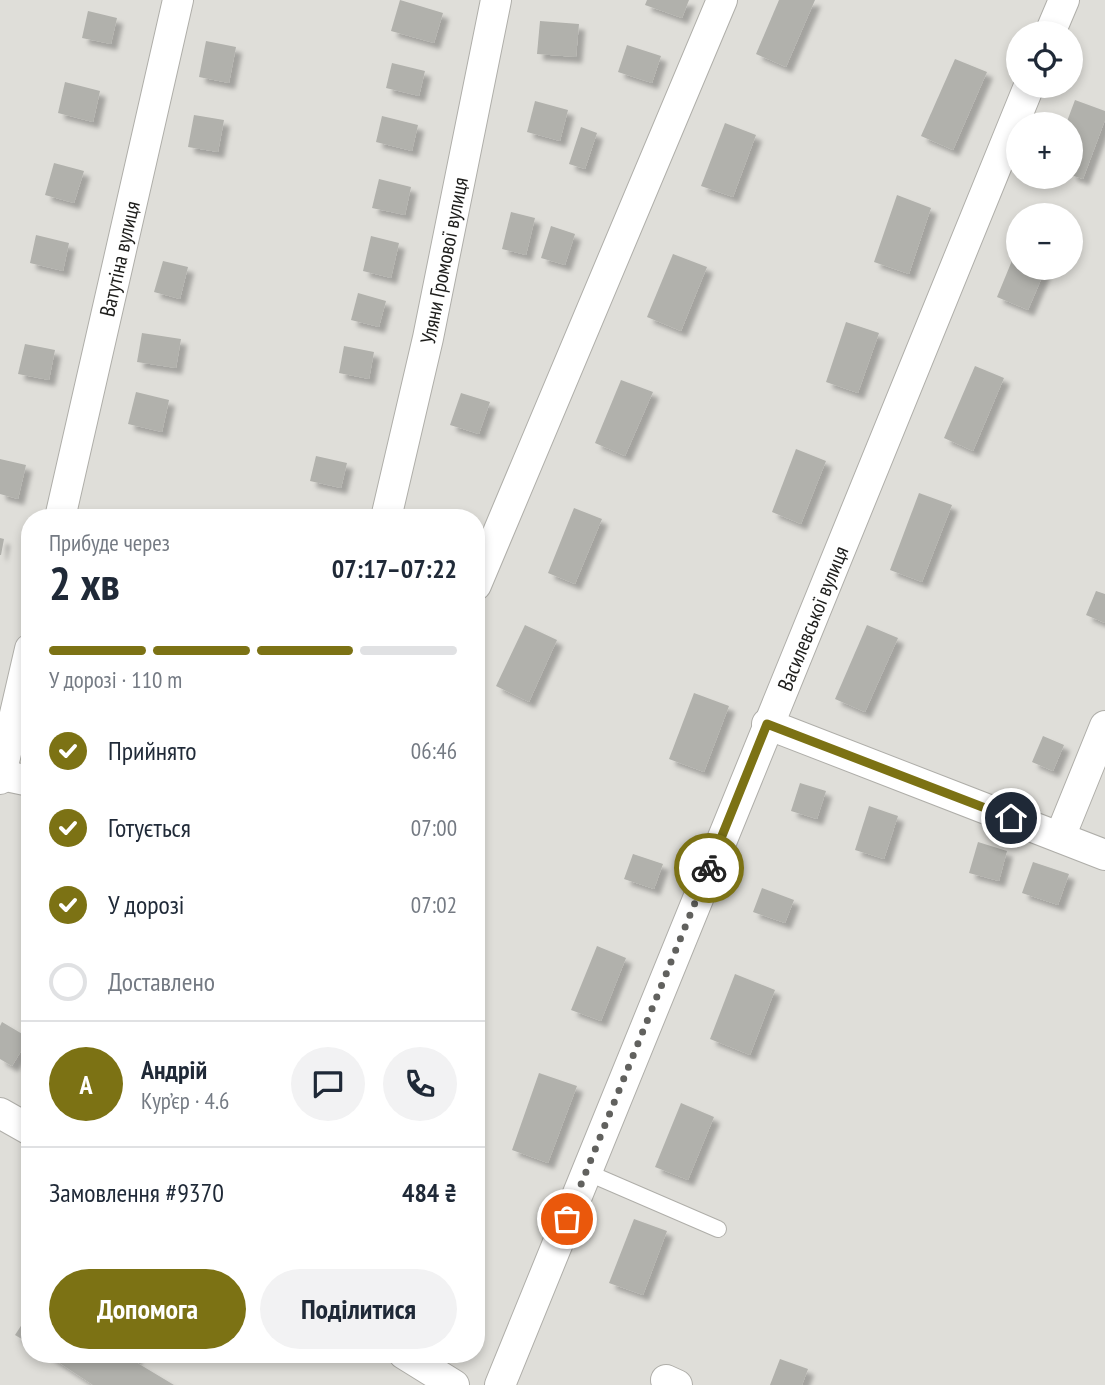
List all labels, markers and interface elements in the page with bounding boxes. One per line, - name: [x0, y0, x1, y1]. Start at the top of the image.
- map controls: [1006, 21, 1083, 280]
- button: locate: [1006, 21, 1083, 98]
- button: +: [1006, 112, 1083, 189]
- street label: Уляни Громової вулиця: [414, 175, 474, 346]
- street label: Ватутіна вулиця: [93, 198, 145, 319]
- button: −: [1006, 203, 1083, 280]
- text: Прибуде через: [49, 528, 170, 557]
- street label: Василевської вулиця: [771, 542, 854, 694]
- text: 07:17–07:22: [332, 552, 457, 585]
- text: 2 хв: [49, 553, 120, 613]
- text: У дорозі · 110 m: [49, 665, 182, 694]
- icon: check: [49, 732, 87, 770]
- text: Прийнято: [108, 734, 196, 767]
- text: 06:46: [411, 736, 457, 765]
- pin: [981, 788, 1041, 848]
- icon: home: [992, 799, 1030, 837]
- icon: check: [49, 809, 87, 847]
- text: Готується: [108, 811, 191, 844]
- text: 07:00: [411, 813, 457, 842]
- courier: [674, 833, 744, 903]
- icon: bike: [690, 849, 728, 887]
- icon: check: [49, 886, 87, 924]
- text: У дорозі: [108, 888, 185, 921]
- text: 07:02: [411, 890, 457, 919]
- text: Доставлено: [108, 965, 215, 998]
- button: chat: [291, 1047, 365, 1121]
- button: phone: [383, 1047, 457, 1121]
- text: Андрій: [141, 1053, 207, 1086]
- text: А: [79, 1068, 93, 1101]
- text: Кур’єр · 4.6: [141, 1086, 229, 1115]
- text: Замовлення #9370: [49, 1176, 224, 1209]
- text: 484 ₴: [402, 1176, 457, 1209]
- pin: [537, 1189, 597, 1249]
- icon: bag: [548, 1200, 586, 1238]
- button: Допомога: [49, 1269, 246, 1349]
- button: Поділитися: [260, 1269, 457, 1349]

